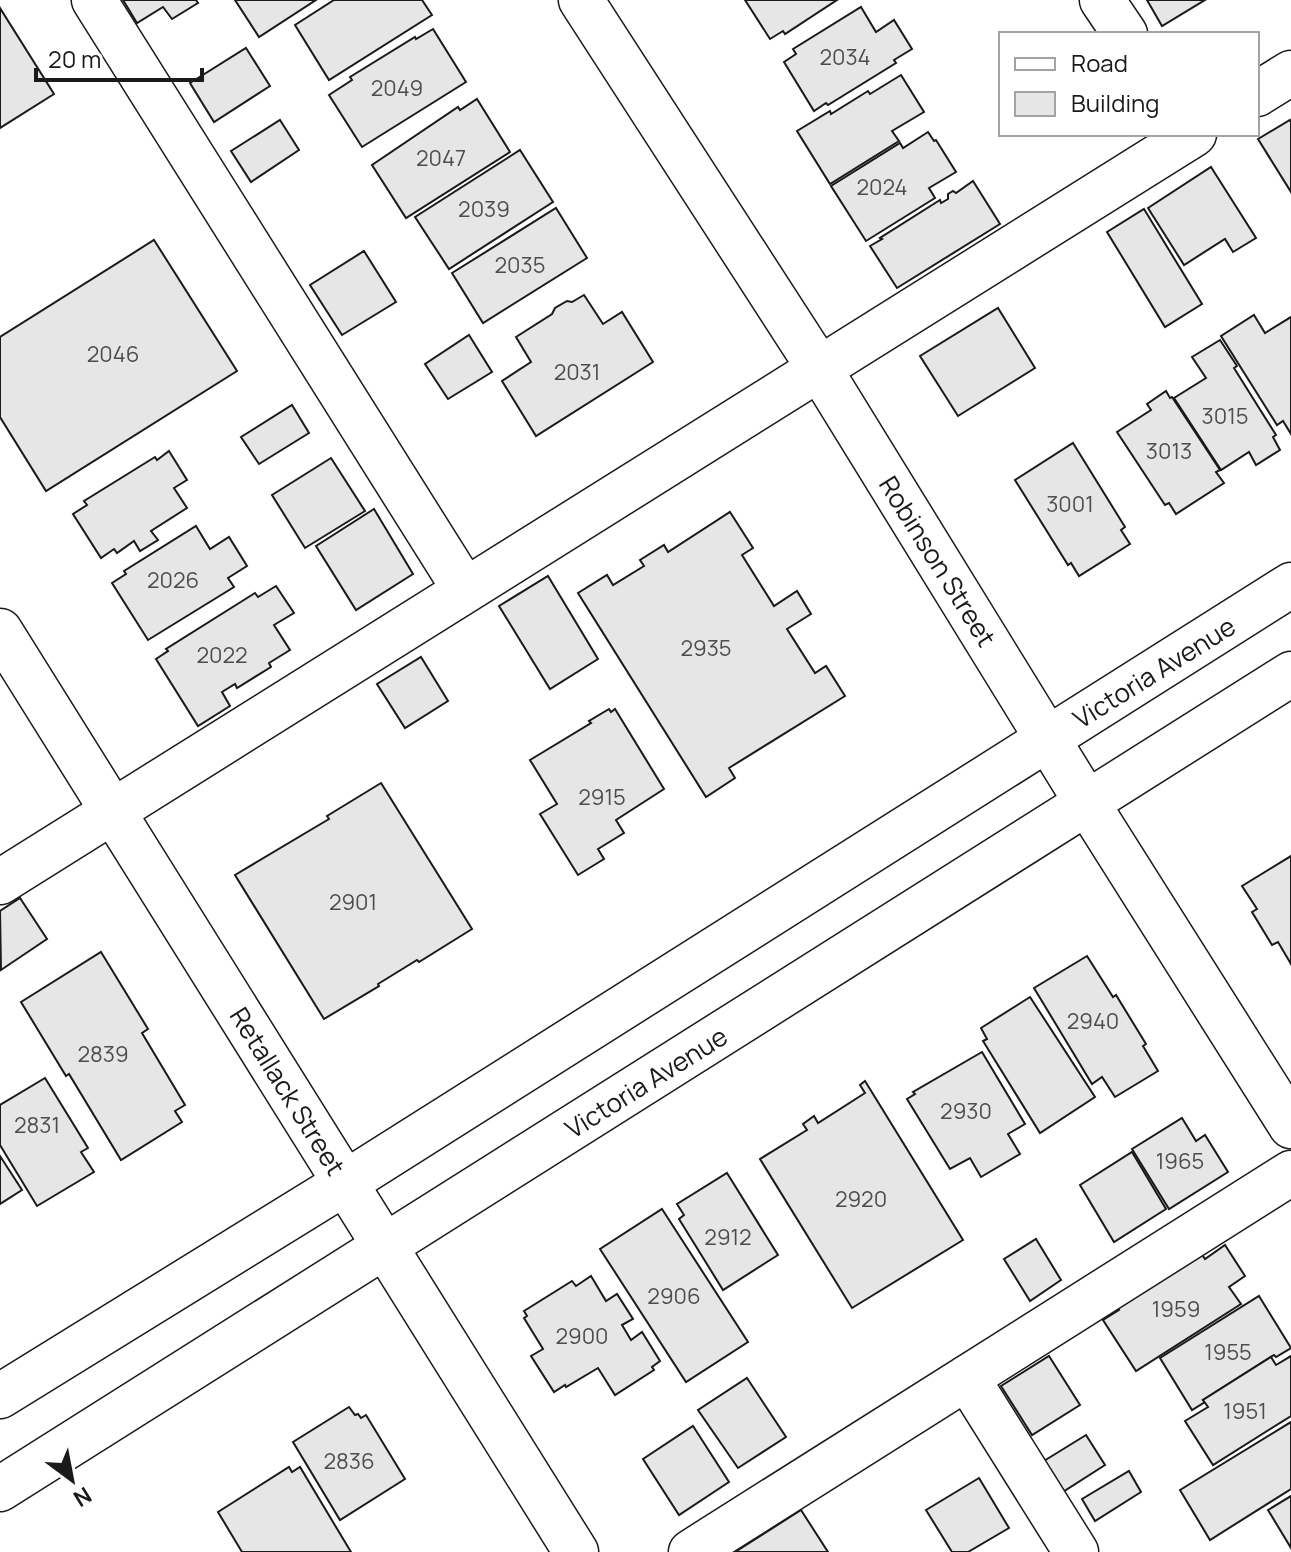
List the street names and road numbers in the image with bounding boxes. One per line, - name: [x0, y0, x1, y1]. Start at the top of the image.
- street label: Robinson Street: [871, 469, 1005, 653]
- street label: Victoria Avenue: [1066, 608, 1242, 736]
- street label: Retallack Street: [222, 1000, 354, 1182]
- street label: Victoria Avenue: [558, 1018, 734, 1146]

